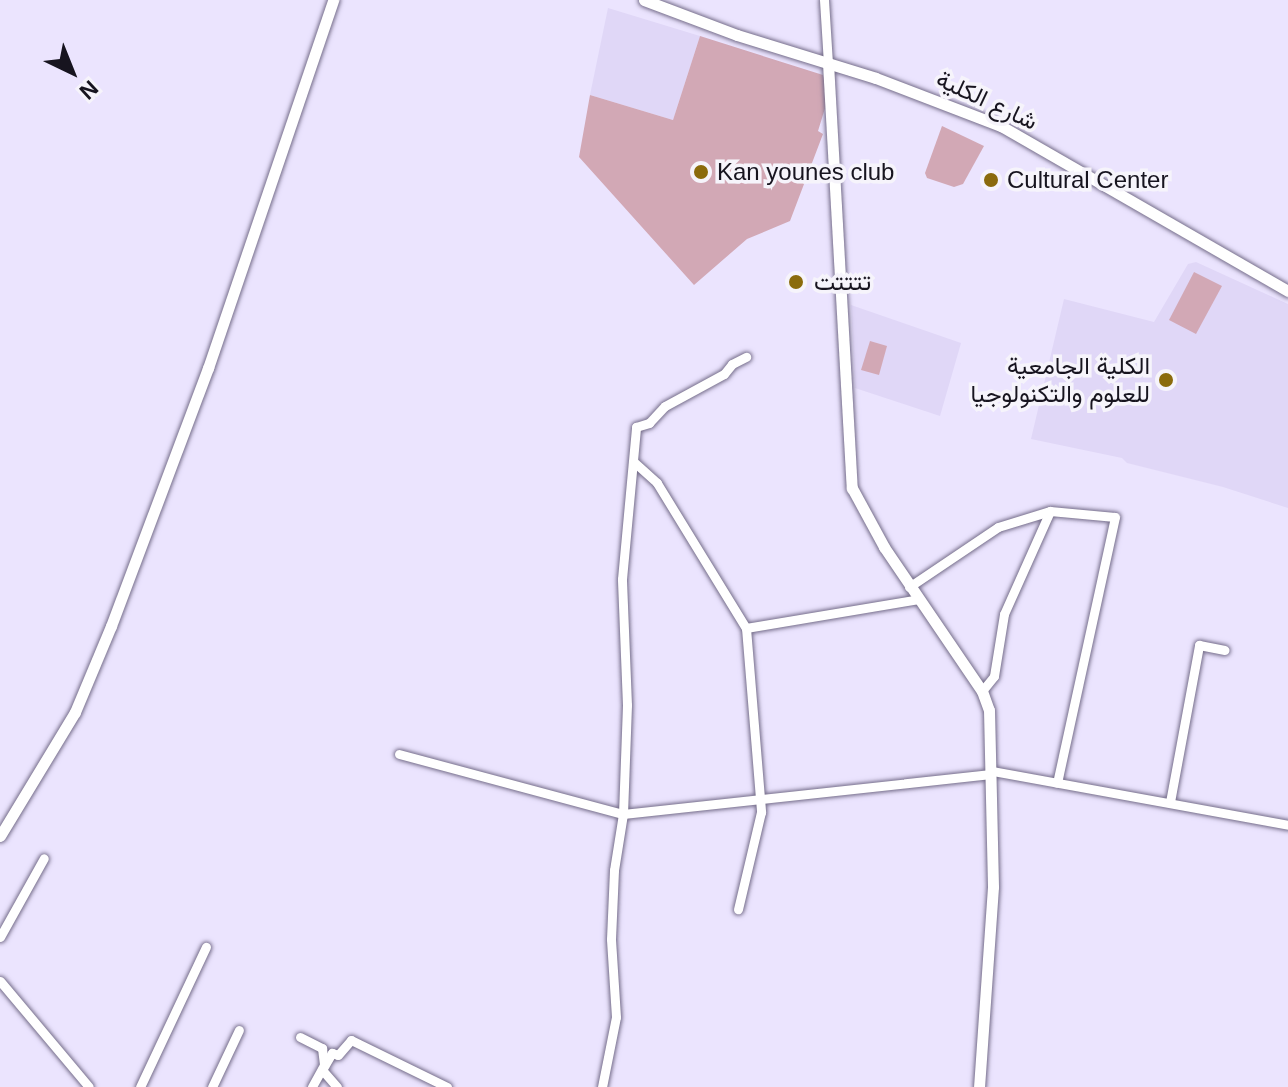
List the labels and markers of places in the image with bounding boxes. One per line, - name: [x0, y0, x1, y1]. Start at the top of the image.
- place label: Kan younes club: [717, 158, 894, 186]
- marker: Kan younes club: [692, 163, 710, 181]
- place label: Cultural Center: [1007, 166, 1168, 194]
- marker: Cultural Center: [982, 171, 1000, 189]
- place label: تتتتت: [814, 268, 871, 296]
- marker: تتتتت: [785, 271, 807, 293]
- place label: الكلية الجامعية للعلوم والتكنولوجيا: [970, 352, 1150, 408]
- marker: الكلية الجامعية للعلوم والتكنولوجيا: [1157, 371, 1175, 389]

